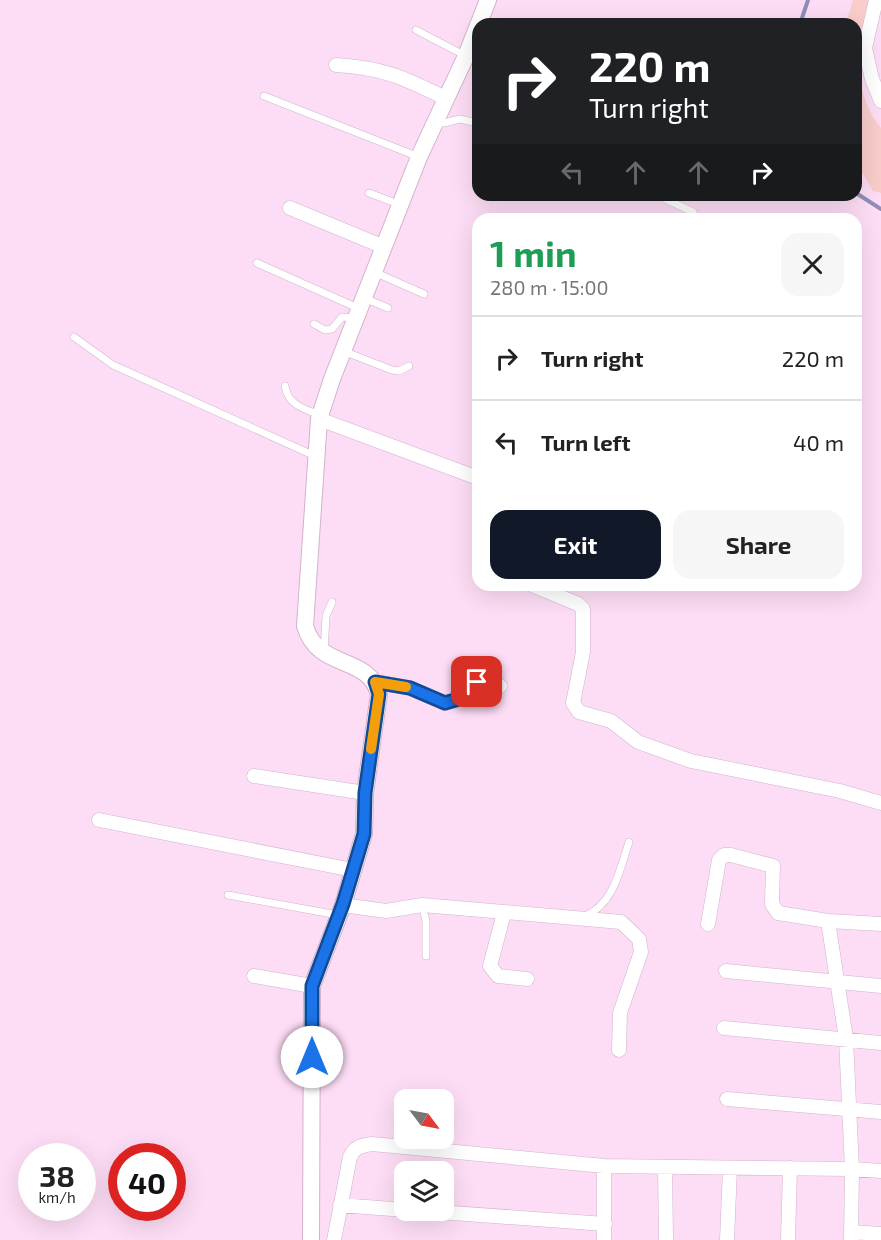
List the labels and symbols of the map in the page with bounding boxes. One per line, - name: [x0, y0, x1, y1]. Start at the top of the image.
- pin: [451, 656, 502, 707]
- position arrow: [280, 1025, 344, 1089]
- north arrow: [394, 1089, 454, 1149]
- speed limit sign: 40: [108, 1143, 186, 1221]

